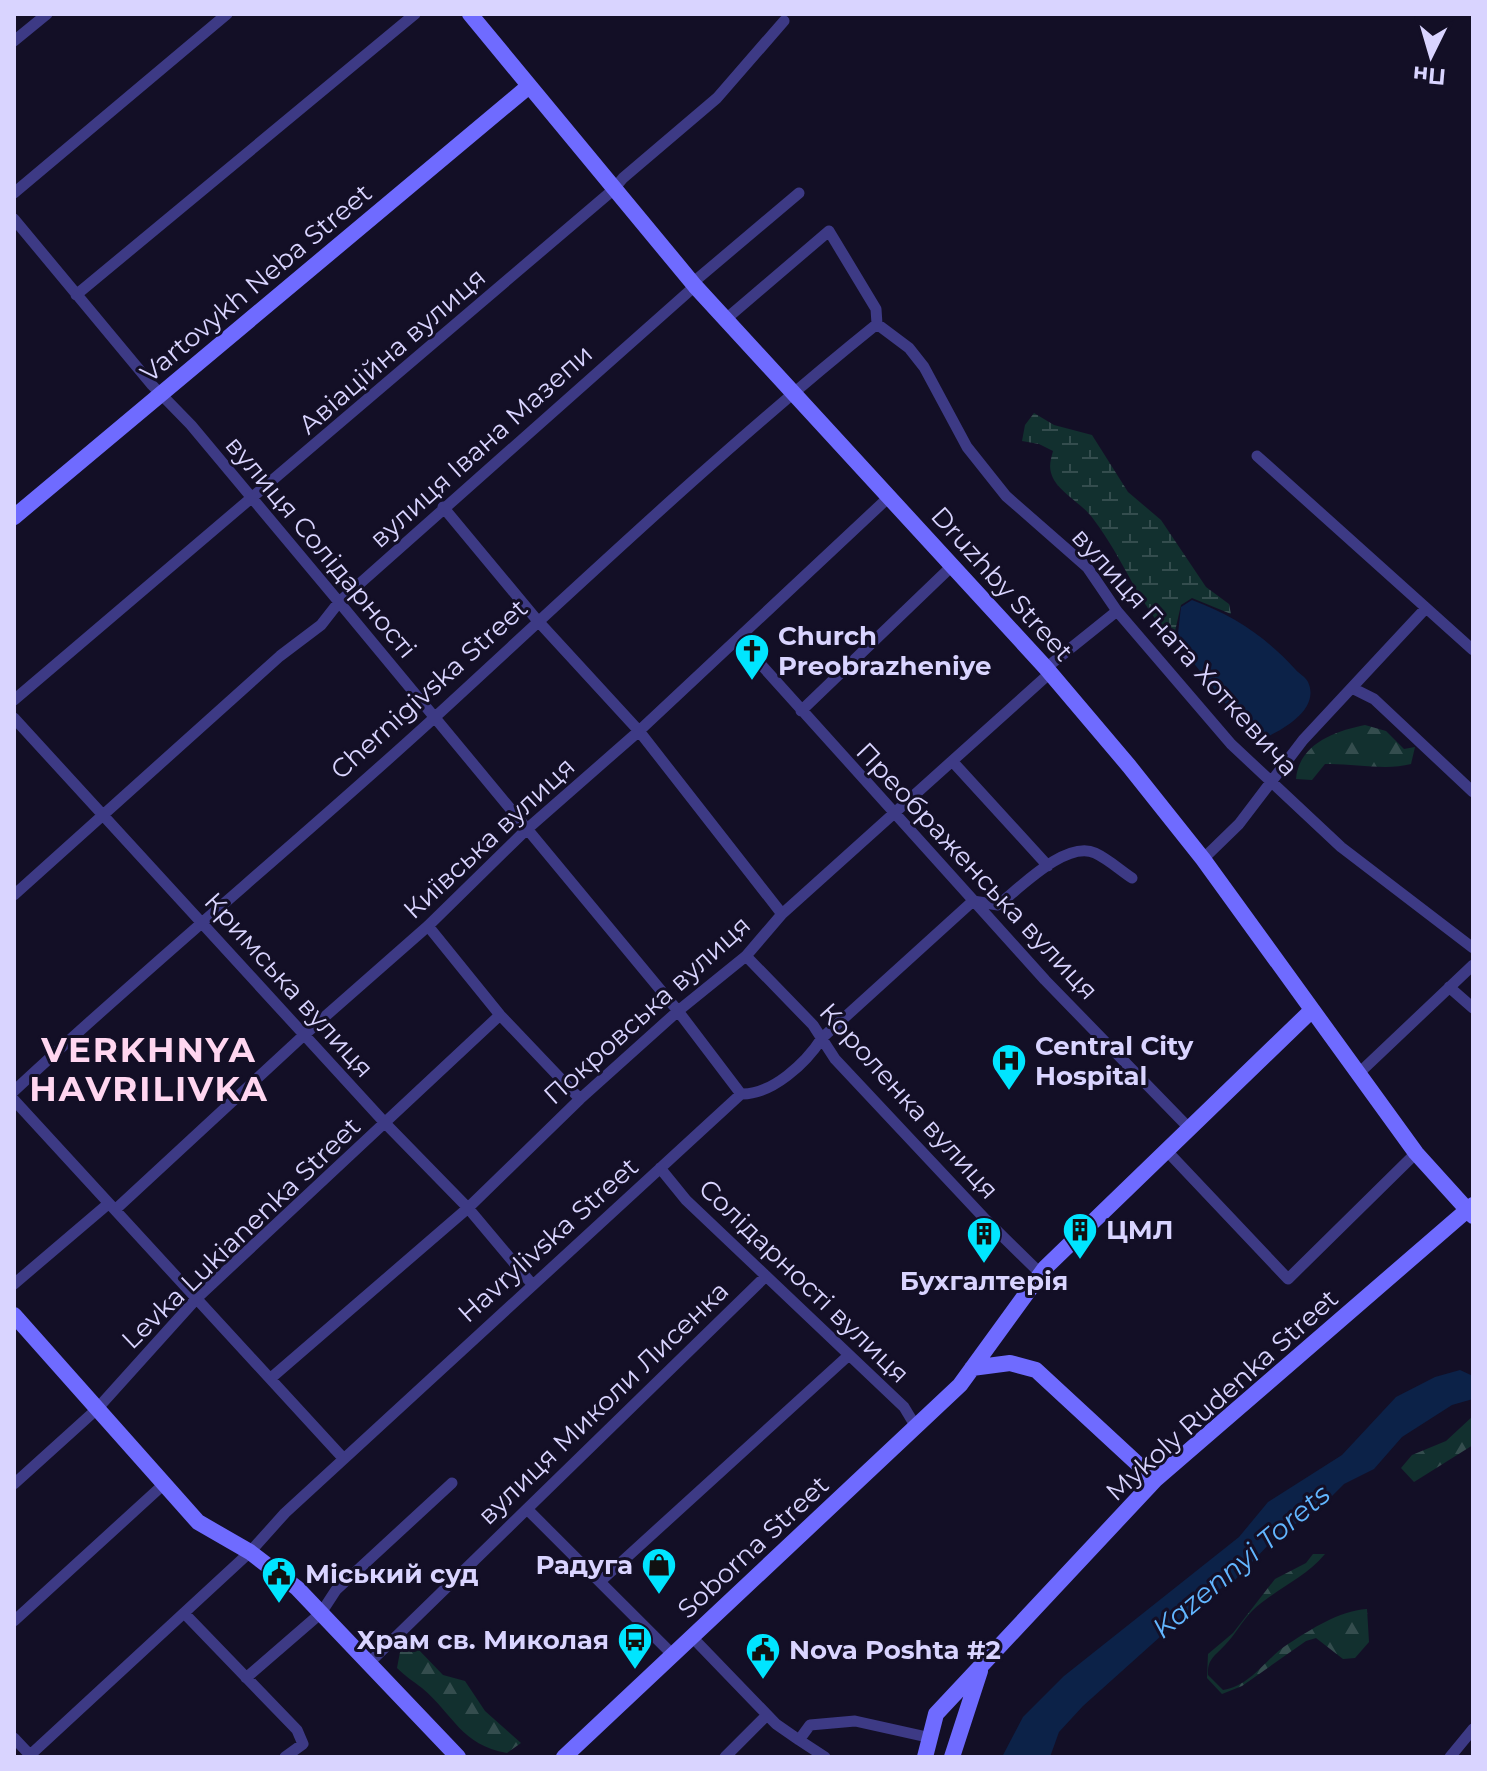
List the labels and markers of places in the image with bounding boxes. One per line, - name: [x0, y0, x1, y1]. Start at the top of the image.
- place label: Church Preobrazheniye: [778, 620, 991, 682]
- church icon: Church Preobrazheniye: [733, 632, 771, 682]
- place label: Central City Hospital: [1035, 1030, 1194, 1092]
- hospital icon: Central City Hospital: [990, 1042, 1028, 1092]
- building icon: ЦМЛ: [1061, 1211, 1099, 1261]
- place label: ЦМЛ: [1106, 1214, 1174, 1246]
- building icon: Бухгалтерія: [965, 1215, 1003, 1265]
- place label: Бухгалтерія: [900, 1265, 1068, 1297]
- shop icon: Радуга: [640, 1546, 678, 1596]
- place label: Радуга: [536, 1549, 633, 1581]
- public building icon: Міський суд: [260, 1555, 298, 1605]
- place label: Міський суд: [305, 1558, 478, 1590]
- bus stop icon: Храм св. Миколая: [616, 1621, 654, 1671]
- place label: Храм св. Миколая: [357, 1624, 609, 1656]
- public building icon: Nova Poshta #2: [744, 1631, 782, 1681]
- place label: Nova Poshta #2: [789, 1634, 1001, 1666]

